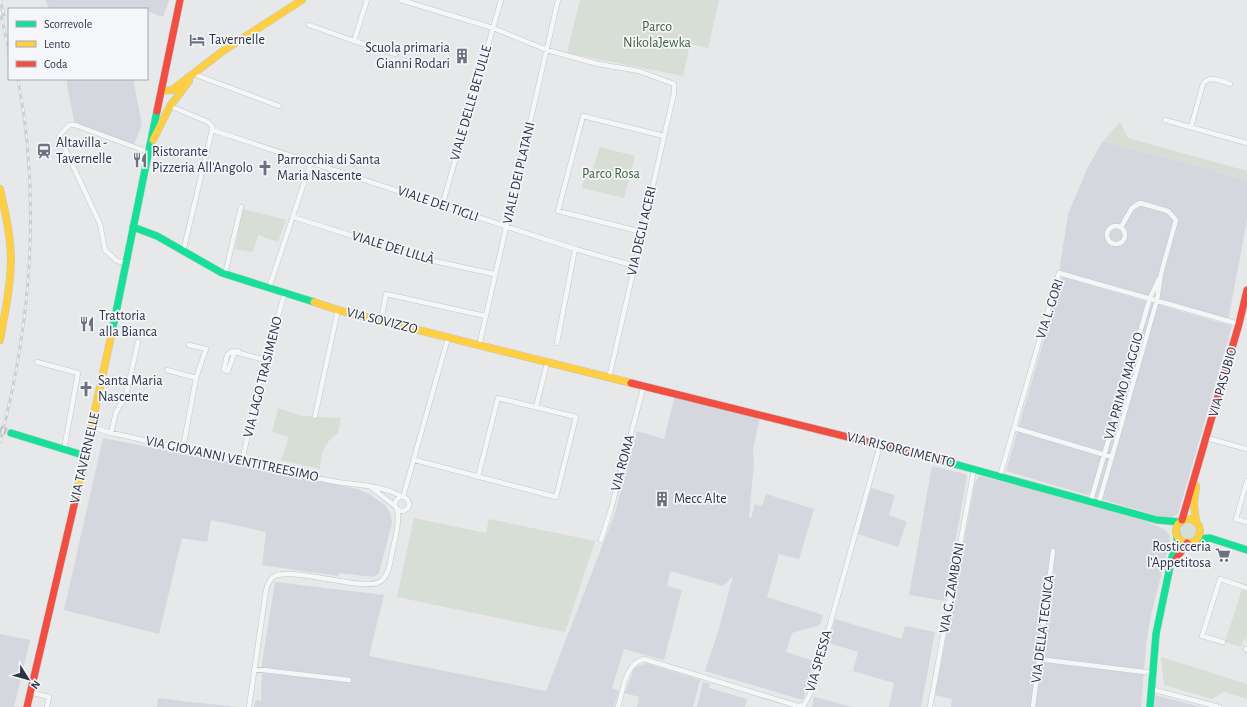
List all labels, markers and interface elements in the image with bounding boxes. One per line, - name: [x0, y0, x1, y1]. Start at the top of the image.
- legend: [8, 8, 148, 80]
- text: Scorrevole: [44, 18, 92, 30]
- park label: Parco NikolaJewka: [623, 20, 692, 50]
- hotel icon: Tavernelle: [188, 31, 206, 49]
- place label: Tavernelle: [209, 33, 265, 47]
- text: Lento: [44, 38, 70, 50]
- place label: Scuola primaria Gianni Rodari: [365, 41, 451, 71]
- street label: VIALE DELLE BETULLE: [448, 43, 494, 162]
- building icon: Scuola primaria Gianni Rodari: [453, 47, 471, 65]
- text: Coda: [44, 58, 68, 70]
- street label: VIALE DEI PLATANI: [500, 121, 538, 225]
- place label: Altavilla - Tavernelle: [56, 136, 112, 166]
- station icon: Altavilla - Tavernelle: [35, 142, 53, 160]
- place label: Ristorante Pizzeria All'Angolo: [152, 145, 253, 175]
- restaurant icon: Ristorante Pizzeria All'Angolo: [131, 151, 149, 169]
- place label: Parrocchia di Santa Maria Nascente: [277, 153, 381, 183]
- church icon: Parrocchia di Santa Maria Nascente: [256, 159, 274, 177]
- park label: Parco Rosa: [582, 167, 641, 181]
- street label: VIALE DEI TIGLI: [396, 184, 480, 224]
- street label: VIA DEGLI ACERI: [625, 185, 659, 277]
- street label: VIALE DEI LILLÀ: [350, 226, 437, 267]
- street label: VIA L. GORI: [1034, 277, 1066, 341]
- street label: VIA SOVIZZO: [345, 305, 419, 337]
- place label: Trattoria alla Bianca: [99, 309, 158, 339]
- restaurant icon: Trattoria alla Bianca: [78, 315, 96, 333]
- street label: VIA LAGO TRASIMENO: [241, 315, 285, 439]
- street label: VIA PRIMO MAGGIO: [1102, 331, 1146, 441]
- street label: VIA PASUBIO: [1206, 345, 1240, 419]
- place label: Santa Maria Nascente: [98, 374, 163, 404]
- church icon: Santa Maria Nascente: [77, 380, 95, 398]
- street label: VIA TAVERNELLE: [68, 411, 102, 505]
- street label: VIA RISORGIMENTO: [845, 430, 957, 470]
- street label: VIA ROMA: [609, 433, 637, 493]
- street label: VIA GIOVANNI VENTITREESIMO: [144, 434, 320, 484]
- building icon: Mecc Alte: [653, 490, 671, 508]
- place label: Mecc Alte: [674, 492, 727, 506]
- place label: Rosticceria l'Appetitosa: [1147, 540, 1212, 570]
- street label: VIA G. ZAMBONI: [937, 541, 967, 635]
- supermarket icon: Rosticceria l'Appetitosa: [1214, 546, 1232, 564]
- street label: VIA DELLA TECNICA: [1029, 574, 1057, 684]
- street label: VIA SPESSA: [803, 628, 835, 694]
- north arrow: [8, 659, 48, 699]
- text: N: [29, 678, 42, 691]

